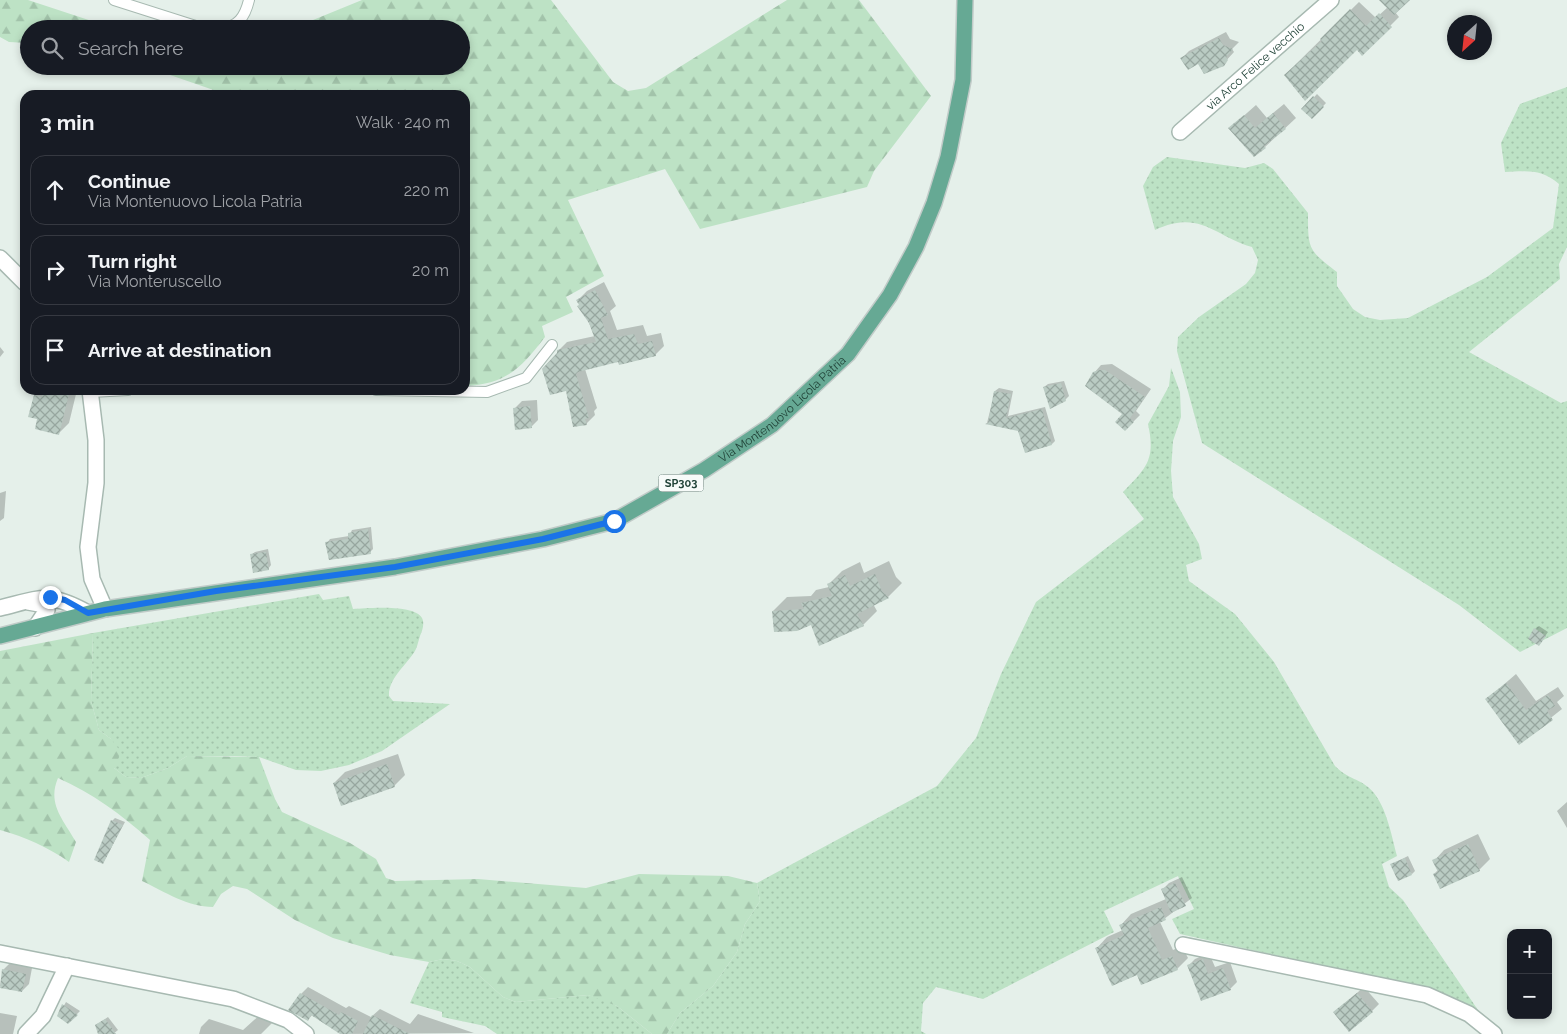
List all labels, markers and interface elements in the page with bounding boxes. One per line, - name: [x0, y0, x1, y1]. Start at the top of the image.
- north arrow: [1447, 15, 1492, 60]
- street label: via Arco Felice vecchio: [1203, 19, 1307, 113]
- search box: [20, 20, 470, 75]
- icon: search: [38, 34, 66, 62]
- text: Search here: [78, 37, 184, 59]
- text: 3 min: [40, 110, 94, 135]
- text: Walk · 240 m: [356, 113, 450, 132]
- text: Continue: [88, 170, 171, 192]
- icon: ahead: [41, 176, 69, 204]
- text: 220 m: [404, 181, 449, 200]
- text: Via Montenuovo Licola Patria: [88, 192, 302, 211]
- text: Turn right: [88, 250, 177, 272]
- icon: right: [41, 256, 69, 284]
- text: 20 m: [412, 261, 449, 280]
- text: Via Monteruscello: [88, 272, 222, 291]
- icon: arrive: [41, 336, 69, 364]
- text: Arrive at destination: [88, 339, 272, 361]
- street label: Via Montenuovo Licola Patria: [716, 353, 848, 465]
- road number: SP303: [658, 474, 704, 492]
- route start: [603, 510, 626, 533]
- route end: [39, 586, 62, 609]
- map controls: [1507, 929, 1552, 1019]
- button: +: [1507, 929, 1552, 974]
- button: −: [1507, 974, 1552, 1019]

